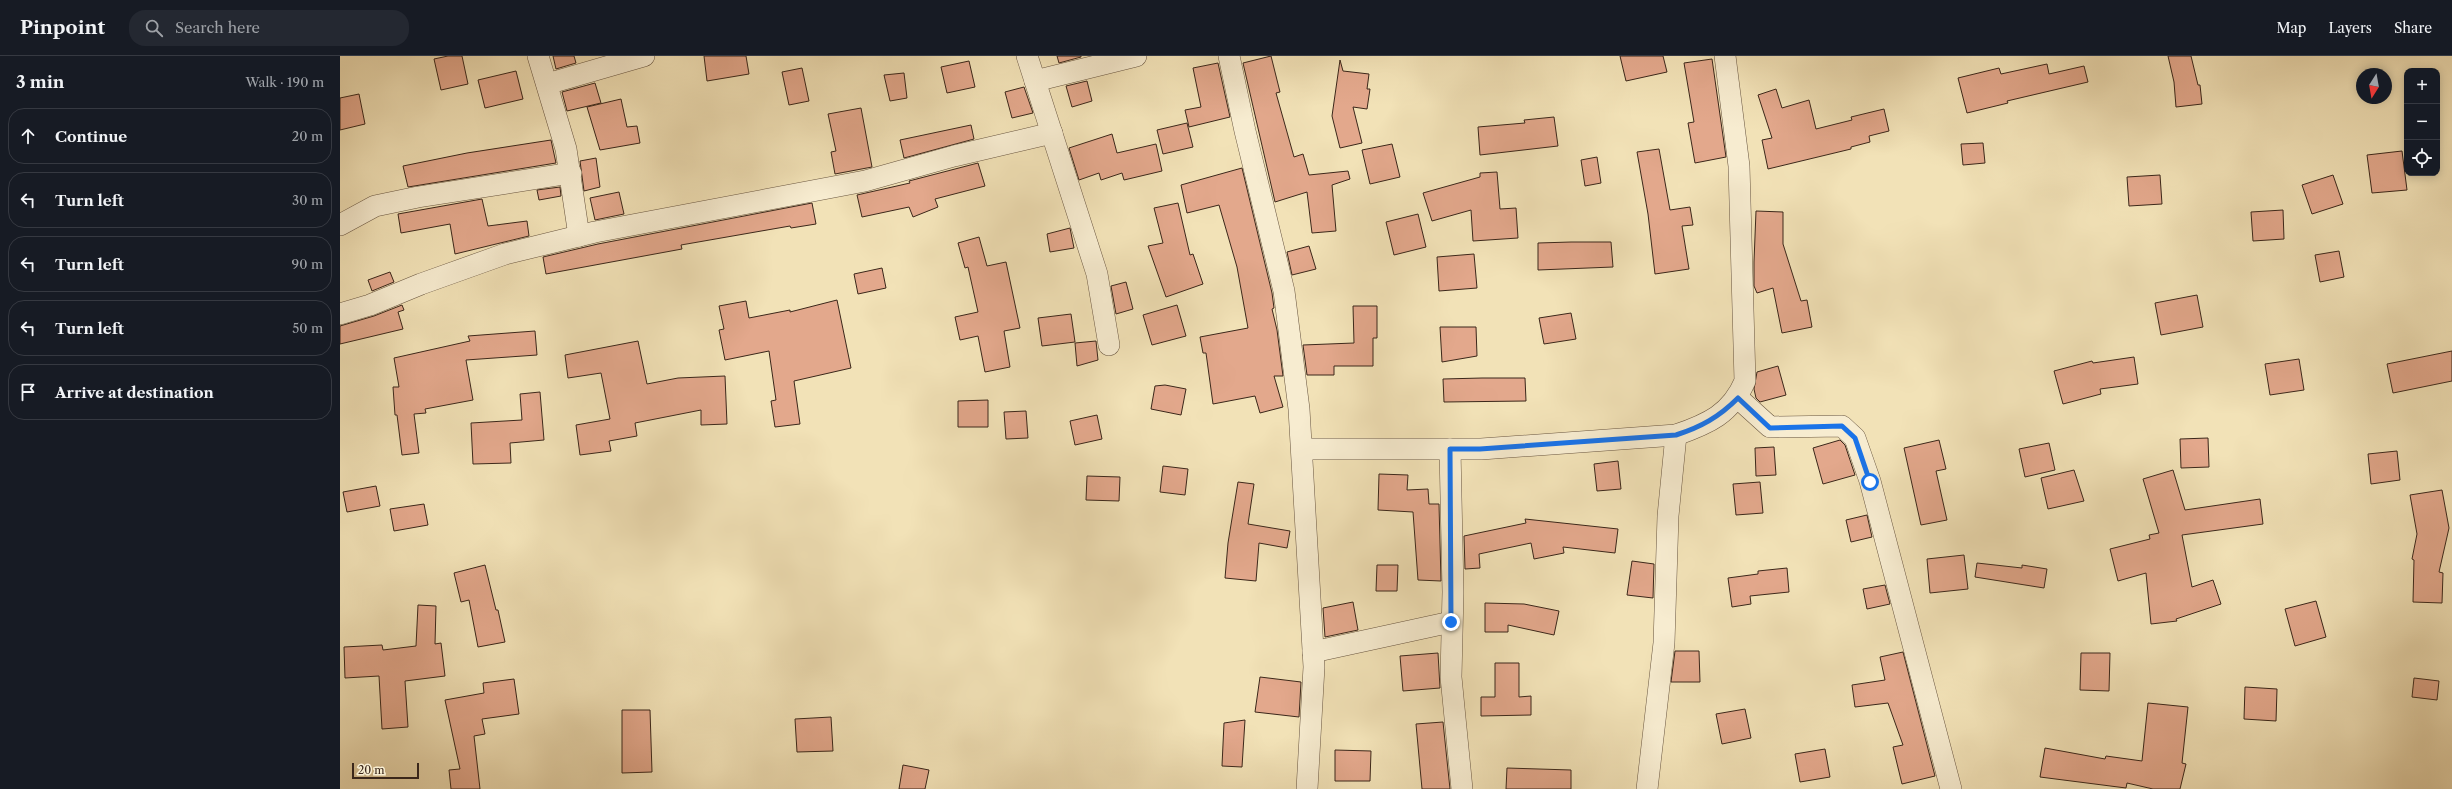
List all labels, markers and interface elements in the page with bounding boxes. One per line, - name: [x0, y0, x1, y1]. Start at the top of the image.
- search box: [129, 10, 409, 46]
- text: Pinpoint: [20, 16, 105, 39]
- icon: search: [143, 17, 165, 39]
- text: Search here: [175, 18, 260, 37]
- text: Map: [2276, 19, 2306, 37]
- text: Layers: [2328, 19, 2372, 37]
- text: Share: [2394, 19, 2432, 37]
- north arrow: [2356, 68, 2392, 104]
- map controls: [2404, 68, 2440, 176]
- button: +: [2404, 68, 2440, 104]
- text: 3 min: [16, 72, 65, 92]
- text: Walk · 190 m: [245, 74, 324, 90]
- button: −: [2404, 104, 2440, 140]
- icon: ahead: [17, 125, 39, 147]
- text: Continue: [55, 127, 127, 146]
- text: 20 m: [292, 128, 323, 144]
- button: locate: [2404, 140, 2440, 176]
- icon: left: [17, 189, 39, 211]
- text: Turn left: [55, 191, 124, 210]
- text: 30 m: [292, 192, 323, 208]
- icon: left: [17, 253, 39, 275]
- text: Turn left: [55, 255, 124, 274]
- text: 90 m: [292, 256, 323, 272]
- icon: left: [17, 317, 39, 339]
- text: Turn left: [55, 319, 124, 338]
- text: 50 m: [292, 320, 323, 336]
- icon: arrive: [17, 381, 39, 403]
- text: Arrive at destination: [55, 383, 214, 402]
- route start: [1861, 473, 1879, 491]
- route end: [1442, 613, 1460, 631]
- scale bar: [352, 761, 419, 780]
- text: 20 m: [358, 763, 384, 777]

